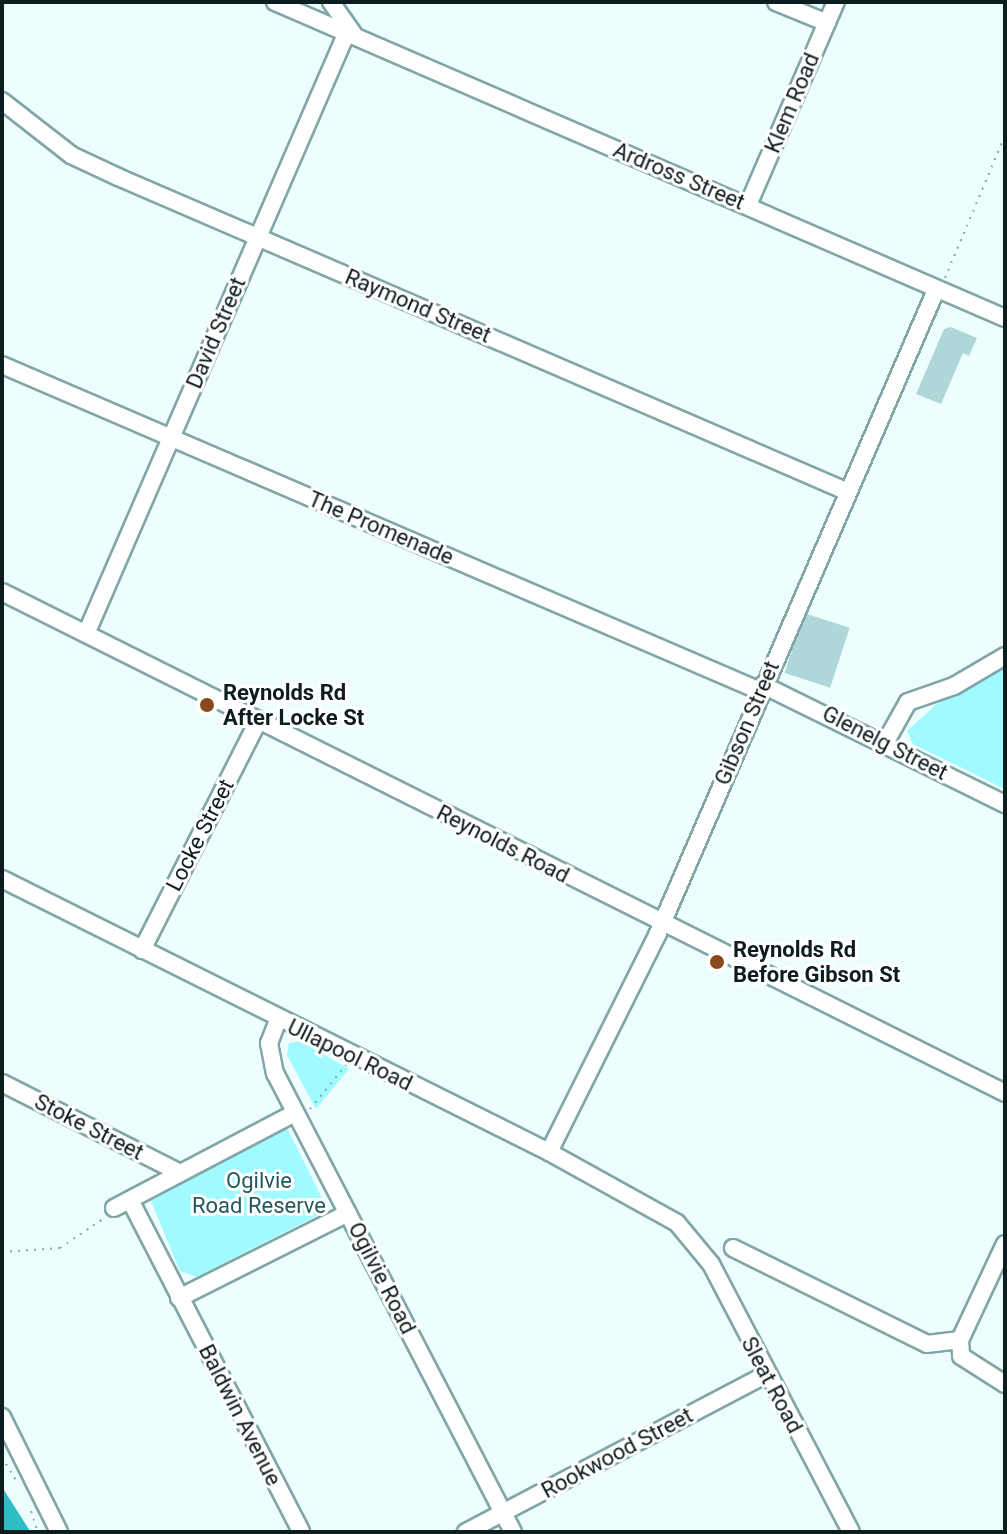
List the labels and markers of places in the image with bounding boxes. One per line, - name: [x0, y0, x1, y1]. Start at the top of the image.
- place label: Reynolds Rd After Locke St: [223, 679, 364, 730]
- marker: Reynolds Rd After Locke St: [198, 696, 216, 714]
- place label: Reynolds Rd Before Gibson St: [733, 936, 900, 988]
- marker: Reynolds Rd Before Gibson St: [708, 953, 726, 971]

